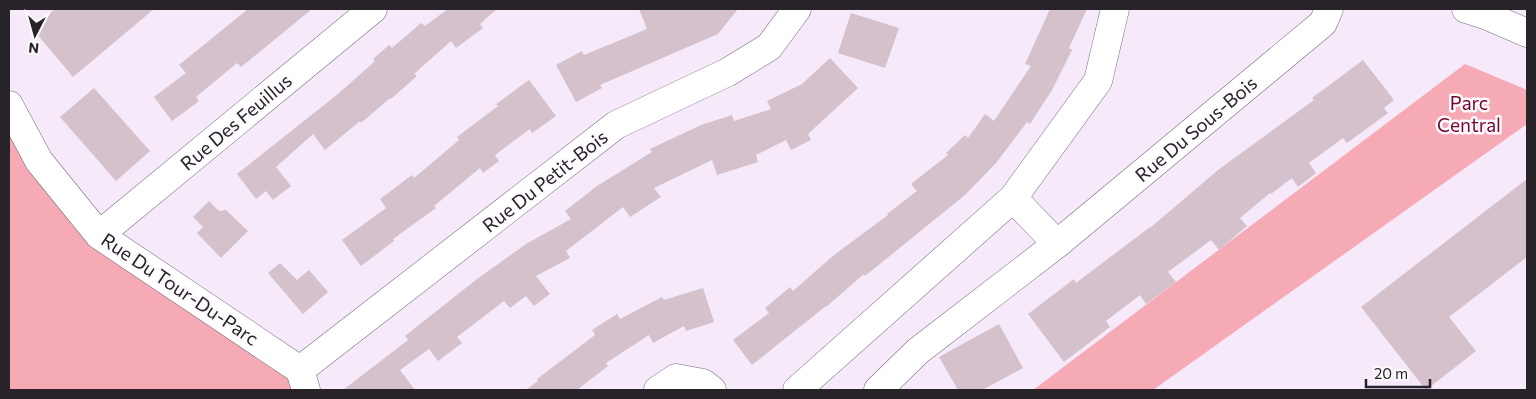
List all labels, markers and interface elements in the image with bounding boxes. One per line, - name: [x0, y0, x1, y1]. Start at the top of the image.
- north arrow: [10, 10, 60, 60]
- text: N: [27, 39, 40, 57]
- street label: Rue Des Feuillus: [175, 68, 296, 175]
- street label: Rue Du Sous-Bois: [1130, 71, 1261, 186]
- park label: Parc Central: [1437, 91, 1501, 136]
- street label: Rue Du Petit-Bois: [478, 125, 612, 237]
- street label: Rue Du Tour-Du-Parc: [97, 227, 263, 350]
- scale bar: [1366, 356, 1430, 388]
- text: 20 m: [1374, 364, 1408, 382]

